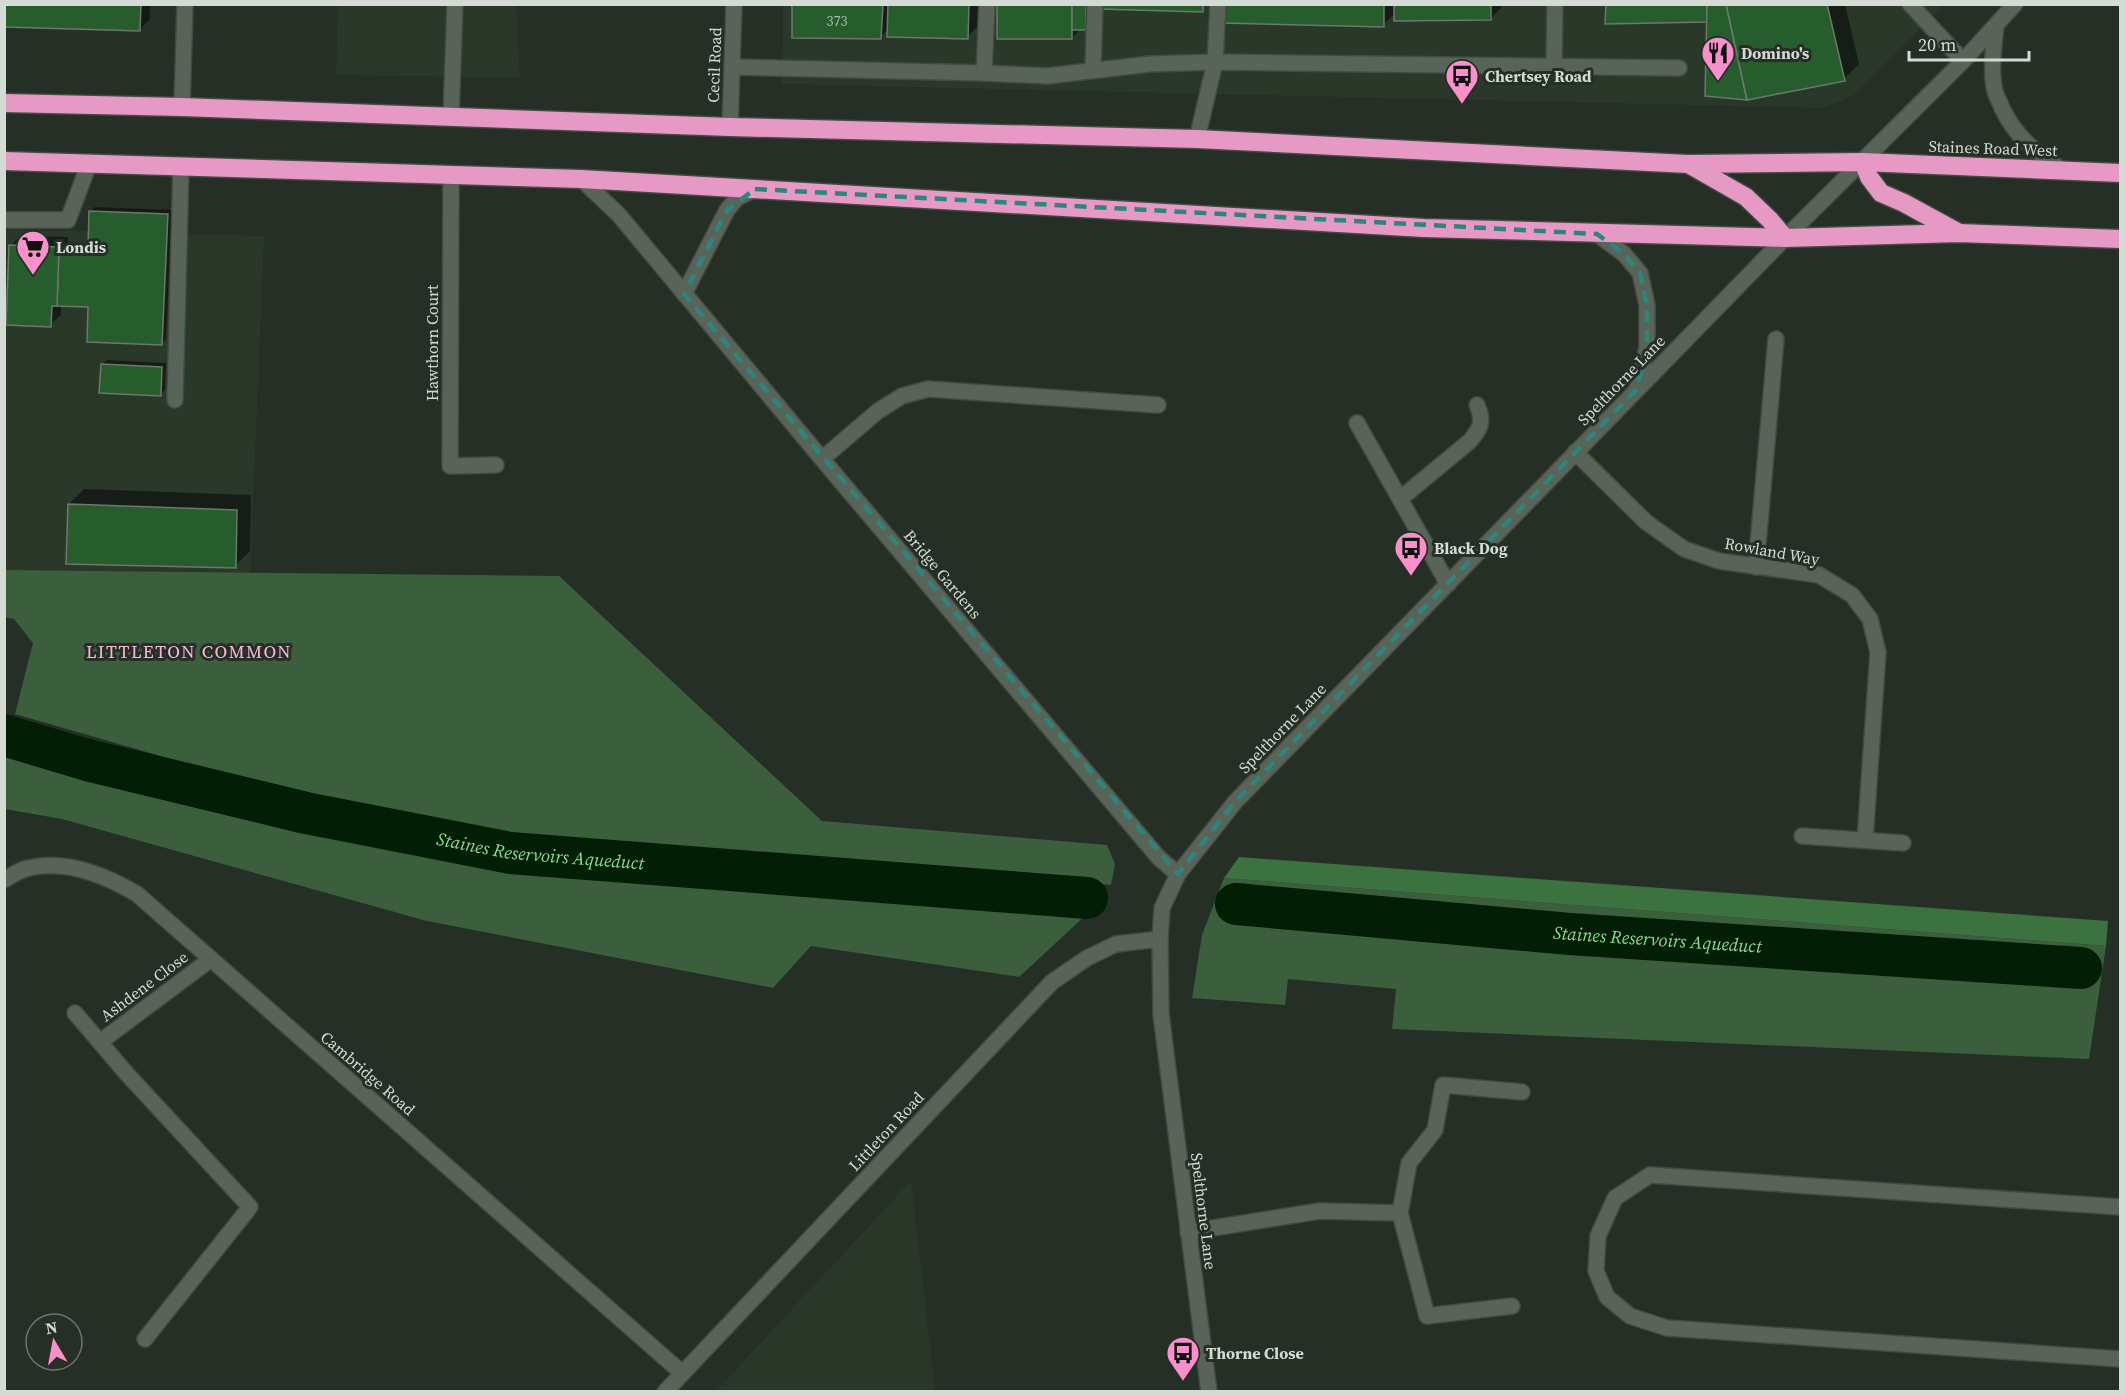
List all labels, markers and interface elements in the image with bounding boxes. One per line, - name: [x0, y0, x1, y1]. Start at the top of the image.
- house number: 373: [827, 11, 848, 31]
- scale bar: [1909, 24, 2029, 62]
- street label: Cecil Road: [702, 27, 726, 103]
- text: 20 m: [1918, 32, 1956, 57]
- restaurant icon: Domino's: [1700, 35, 1736, 82]
- place label: Domino's: [1741, 42, 1809, 64]
- bus stop icon: Chertsey Road: [1444, 58, 1480, 105]
- place label: Chertsey Road: [1485, 65, 1592, 87]
- street label: Staines Road West: [1928, 135, 2059, 161]
- supermarket icon: Londis: [15, 229, 51, 276]
- place label: Londis: [56, 236, 106, 258]
- street label: Hawthorn Court: [421, 284, 443, 401]
- street label: Spelthorne Lane: [1572, 330, 1670, 430]
- street label: Bridge Gardens: [899, 525, 987, 623]
- bus stop icon: Black Dog: [1393, 530, 1429, 577]
- street label: Rowland Way: [1723, 532, 1822, 570]
- place label: Black Dog: [1434, 537, 1508, 559]
- district label: LITTLETON COMMON: [86, 639, 292, 664]
- street label: Spelthorne Lane: [1233, 678, 1331, 778]
- water label: Staines Reservoirs Aqueduct: [435, 826, 646, 876]
- water label: Staines Reservoirs Aqueduct: [1552, 920, 1764, 959]
- street label: Ashdene Close: [96, 946, 192, 1026]
- street label: Cambridge Road: [316, 1026, 420, 1120]
- street label: Littleton Road: [843, 1086, 929, 1176]
- street label: Spelthorne Lane: [1186, 1151, 1222, 1271]
- north arrow: [24, 1312, 84, 1372]
- text: N: [44, 1315, 59, 1339]
- bus stop icon: Thorne Close: [1165, 1335, 1201, 1382]
- place label: Thorne Close: [1206, 1342, 1304, 1364]

